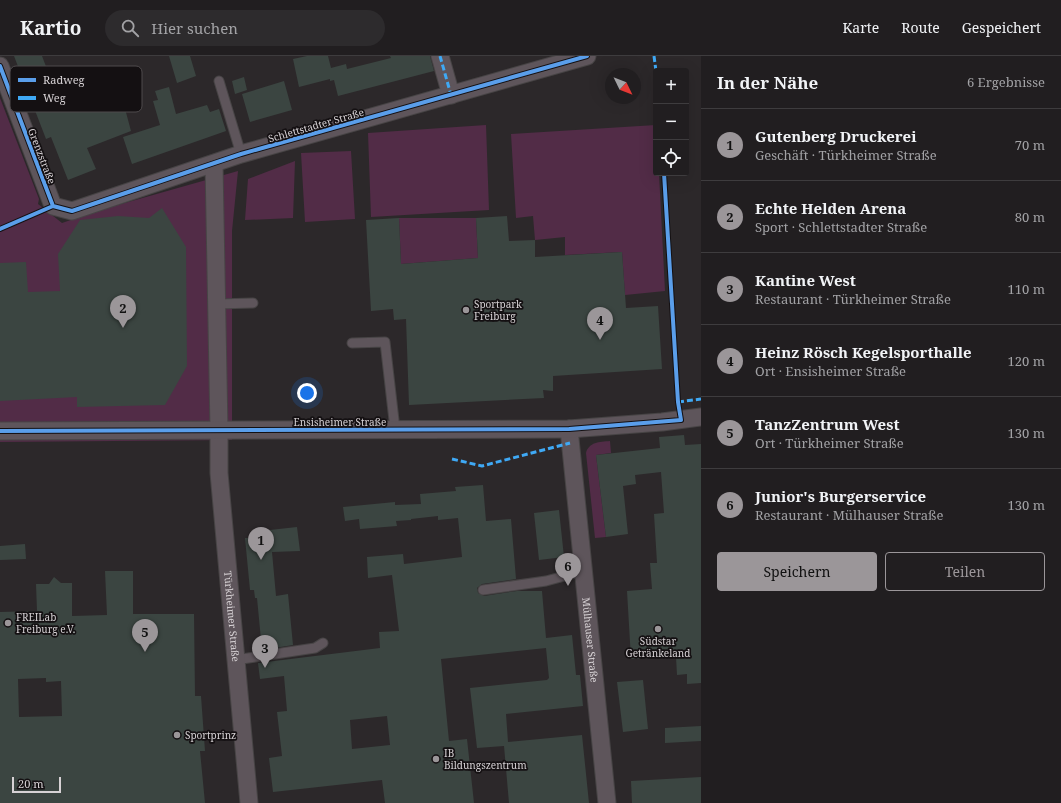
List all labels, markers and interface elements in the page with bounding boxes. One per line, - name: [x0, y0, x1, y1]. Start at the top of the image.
- search box: [105, 10, 385, 46]
- text: Kartio: [20, 15, 81, 41]
- icon: search: [119, 17, 141, 39]
- text: Hier suchen: [151, 18, 238, 38]
- text: Karte: [843, 18, 879, 37]
- text: Route: [901, 18, 940, 37]
- text: Gespeichert: [962, 18, 1041, 37]
- legend: [10, 66, 142, 112]
- north arrow: [605, 68, 641, 104]
- map controls: [653, 68, 689, 176]
- button: +: [653, 68, 689, 104]
- text: In der Nähe: [717, 71, 818, 94]
- text: Radweg: [43, 72, 85, 87]
- text: 6 Ergebnisse: [967, 73, 1045, 91]
- text: Weg: [43, 90, 66, 105]
- button: −: [653, 104, 689, 140]
- street label: Schlettstadter Straße: [266, 105, 366, 145]
- street label: Grenzstraße: [25, 126, 59, 186]
- text: Gutenberg Druckerei: [755, 126, 916, 146]
- text: 1: [726, 136, 734, 154]
- text: 70 m: [1015, 136, 1045, 154]
- button: locate: [653, 140, 689, 176]
- text: Geschäft · Türkheimer Straße: [755, 146, 937, 164]
- text: Echte Helden Arena: [755, 198, 906, 218]
- text: 2: [726, 208, 734, 226]
- text: 80 m: [1015, 208, 1045, 226]
- text: Sport · Schlettstadter Straße: [755, 218, 927, 236]
- text: Kantine West: [755, 270, 856, 290]
- text: 3: [726, 280, 734, 298]
- text: 110 m: [1008, 280, 1045, 298]
- text: Restaurant · Türkheimer Straße: [755, 290, 951, 308]
- pin: 2: [110, 295, 136, 328]
- place label: Sportpark Freiburg: [474, 297, 522, 323]
- marker: Sportpark Freiburg: [461, 305, 471, 315]
- pin: 4: [587, 307, 613, 340]
- text: Heinz Rösch Kegelsporthalle: [755, 342, 972, 362]
- text: 4: [726, 352, 734, 370]
- text: 120 m: [1008, 352, 1045, 370]
- text: Ort · Ensisheimer Straße: [755, 362, 906, 380]
- your location: [297, 383, 317, 403]
- text: TanzZentrum West: [755, 414, 899, 434]
- street label: Ensisheimer Straße: [294, 415, 386, 429]
- text: 5: [726, 424, 734, 442]
- text: 130 m: [1008, 424, 1045, 442]
- text: Ort · Türkheimer Straße: [755, 434, 904, 452]
- text: Junior's Burgerservice: [755, 486, 926, 506]
- text: 6: [726, 496, 734, 514]
- text: 130 m: [1008, 496, 1045, 514]
- text: Restaurant · Mülhauser Straße: [755, 506, 943, 524]
- pin: 1: [248, 527, 274, 560]
- button: Speichern: [717, 552, 877, 591]
- button: Teilen: [885, 552, 1045, 591]
- pin: 6: [555, 553, 581, 586]
- street label: Türkheimer Straße: [221, 570, 243, 662]
- street label: Mülhauser Straße: [579, 597, 602, 683]
- place label: FREILab Freiburg e.V.: [16, 610, 75, 636]
- marker: FREILab Freiburg e.V.: [3, 618, 13, 628]
- pin: 5: [132, 619, 158, 652]
- marker: Südstar Getränkeland: [653, 624, 663, 634]
- place label: Südstar Getränkeland: [626, 634, 690, 660]
- pin: 3: [252, 635, 278, 668]
- place label: Sportprinz: [185, 728, 236, 742]
- marker: Sportprinz: [172, 730, 182, 740]
- place label: IB Bildungszentrum: [444, 746, 527, 772]
- marker: IB Bildungszentrum: [431, 754, 441, 764]
- scale bar: [12, 775, 61, 794]
- text: 20 m: [18, 776, 44, 791]

